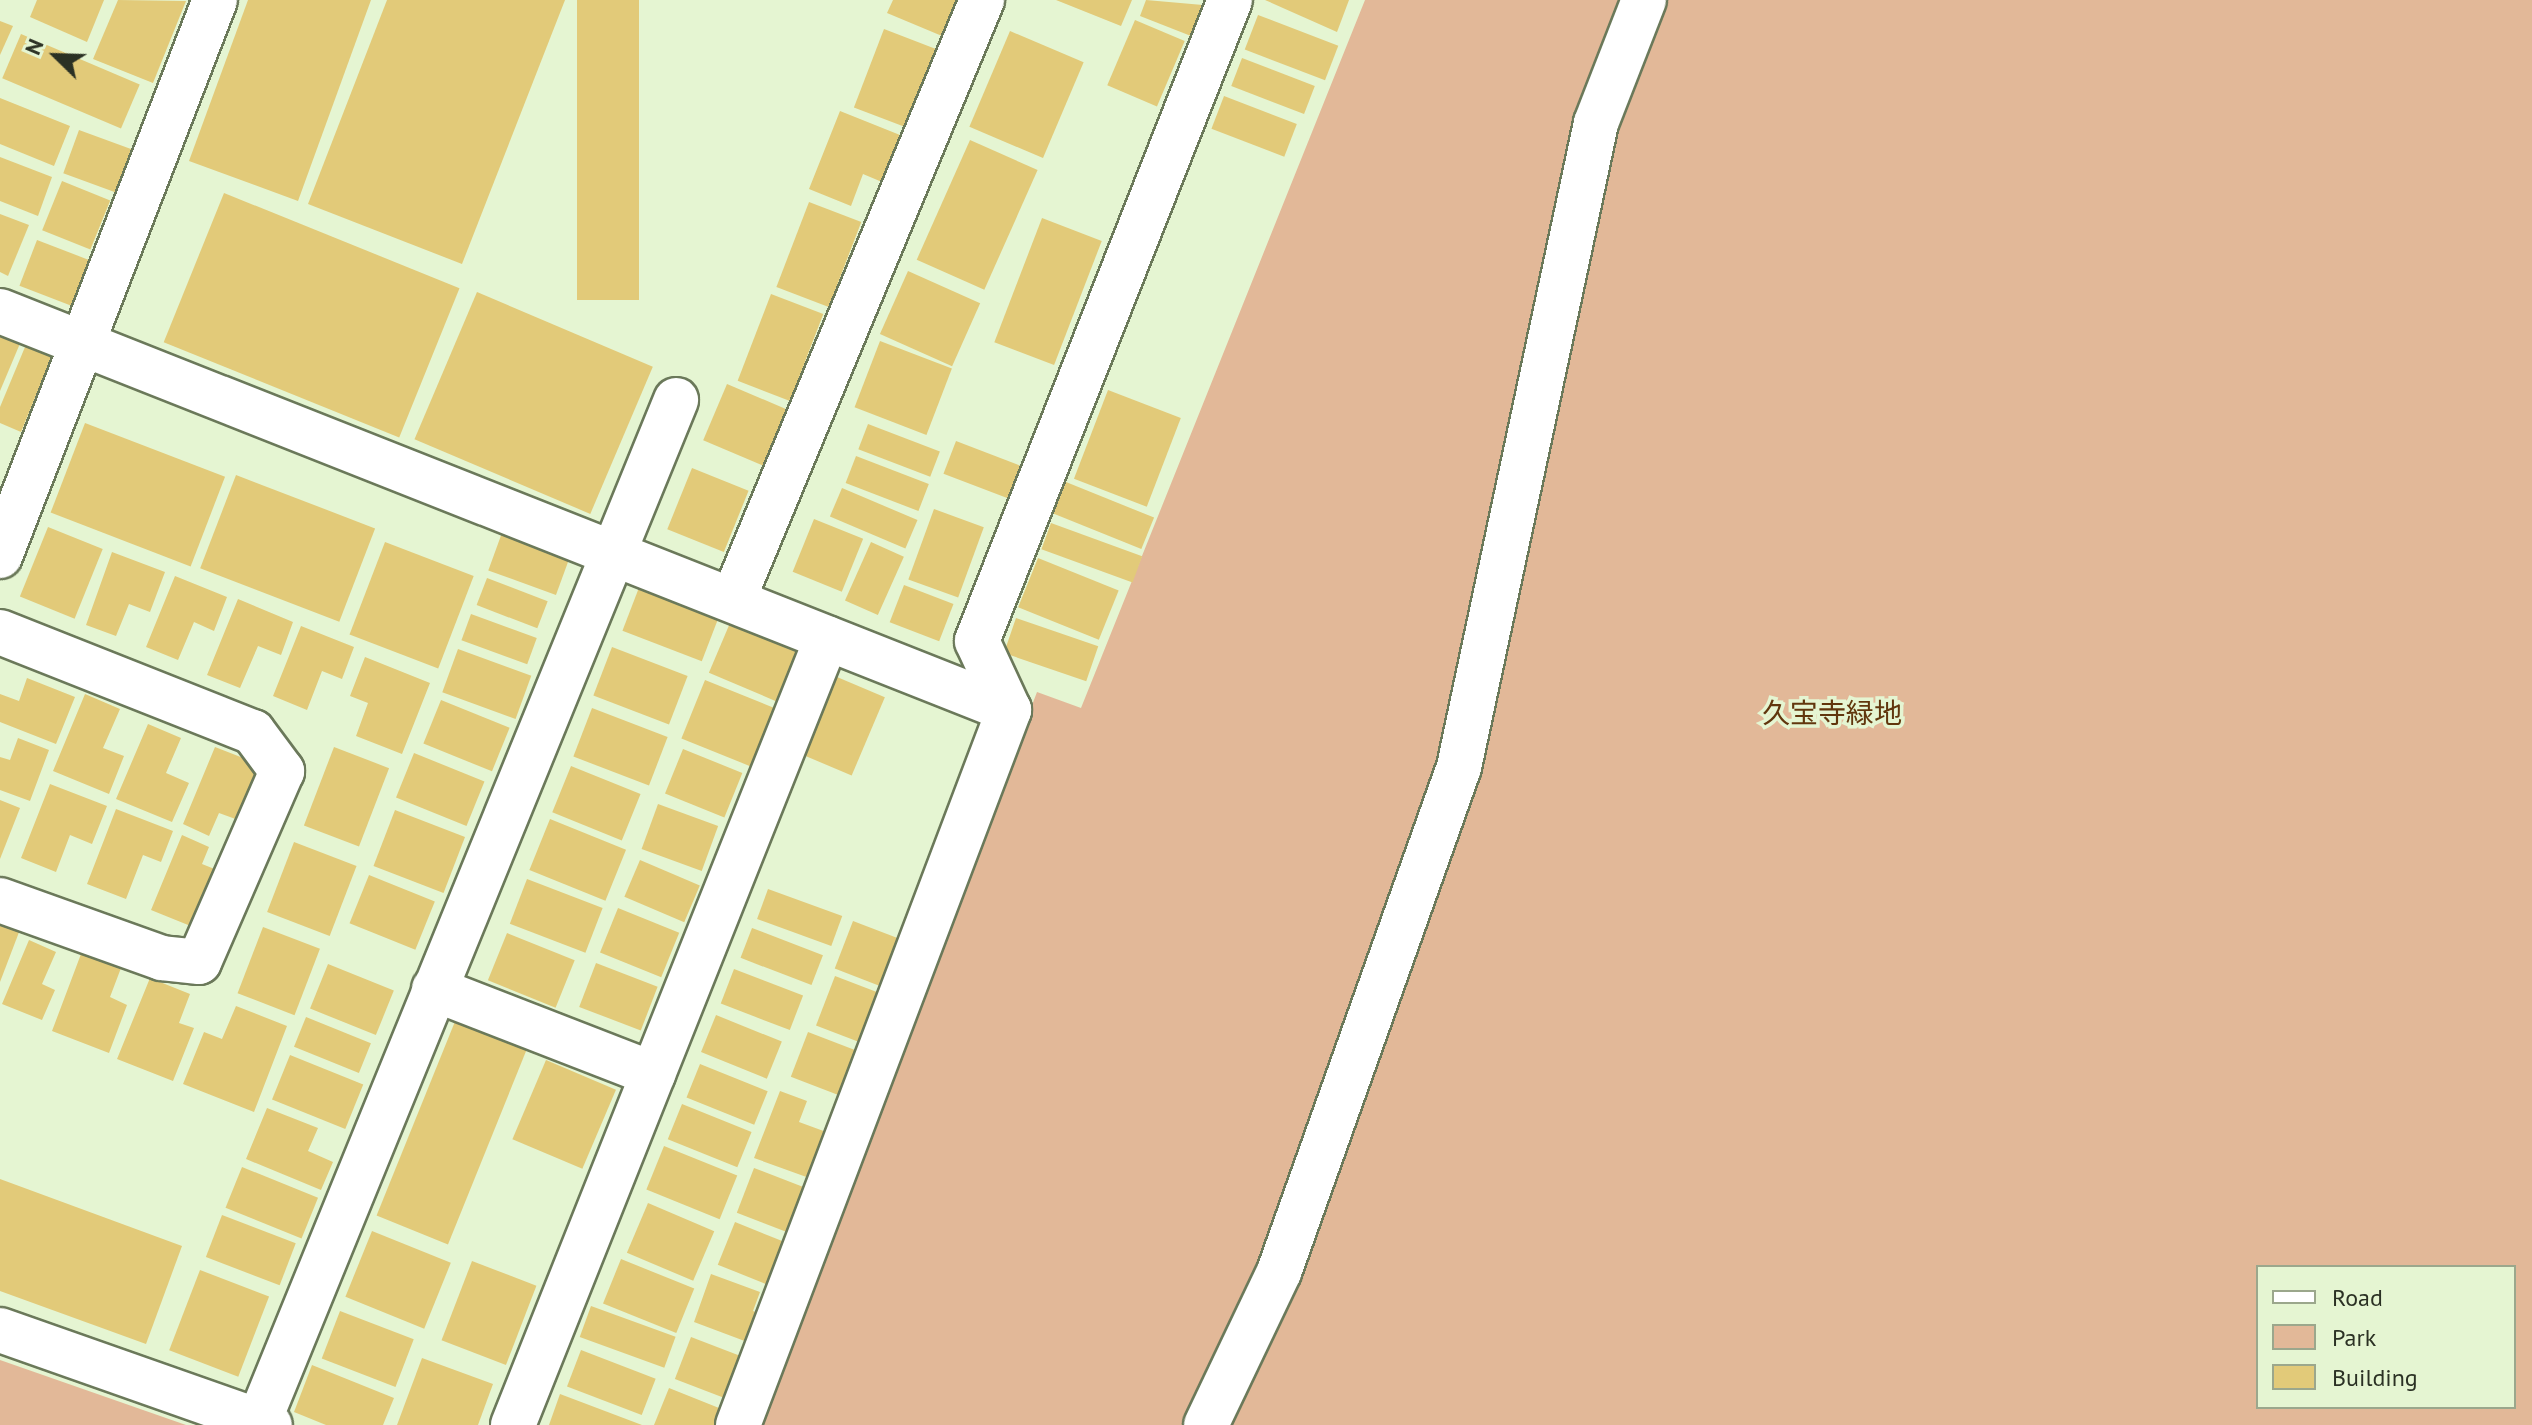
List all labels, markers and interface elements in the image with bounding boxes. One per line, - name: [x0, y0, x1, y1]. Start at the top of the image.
- north arrow: [16, 16, 96, 96]
- text: N: [18, 34, 50, 59]
- park label: 久宝寺緑地: [1762, 696, 1902, 730]
- legend: [2256, 1265, 2516, 1409]
- text: Road: [2332, 1282, 2383, 1313]
- text: Park: [2332, 1322, 2376, 1353]
- text: Building: [2332, 1362, 2418, 1393]

